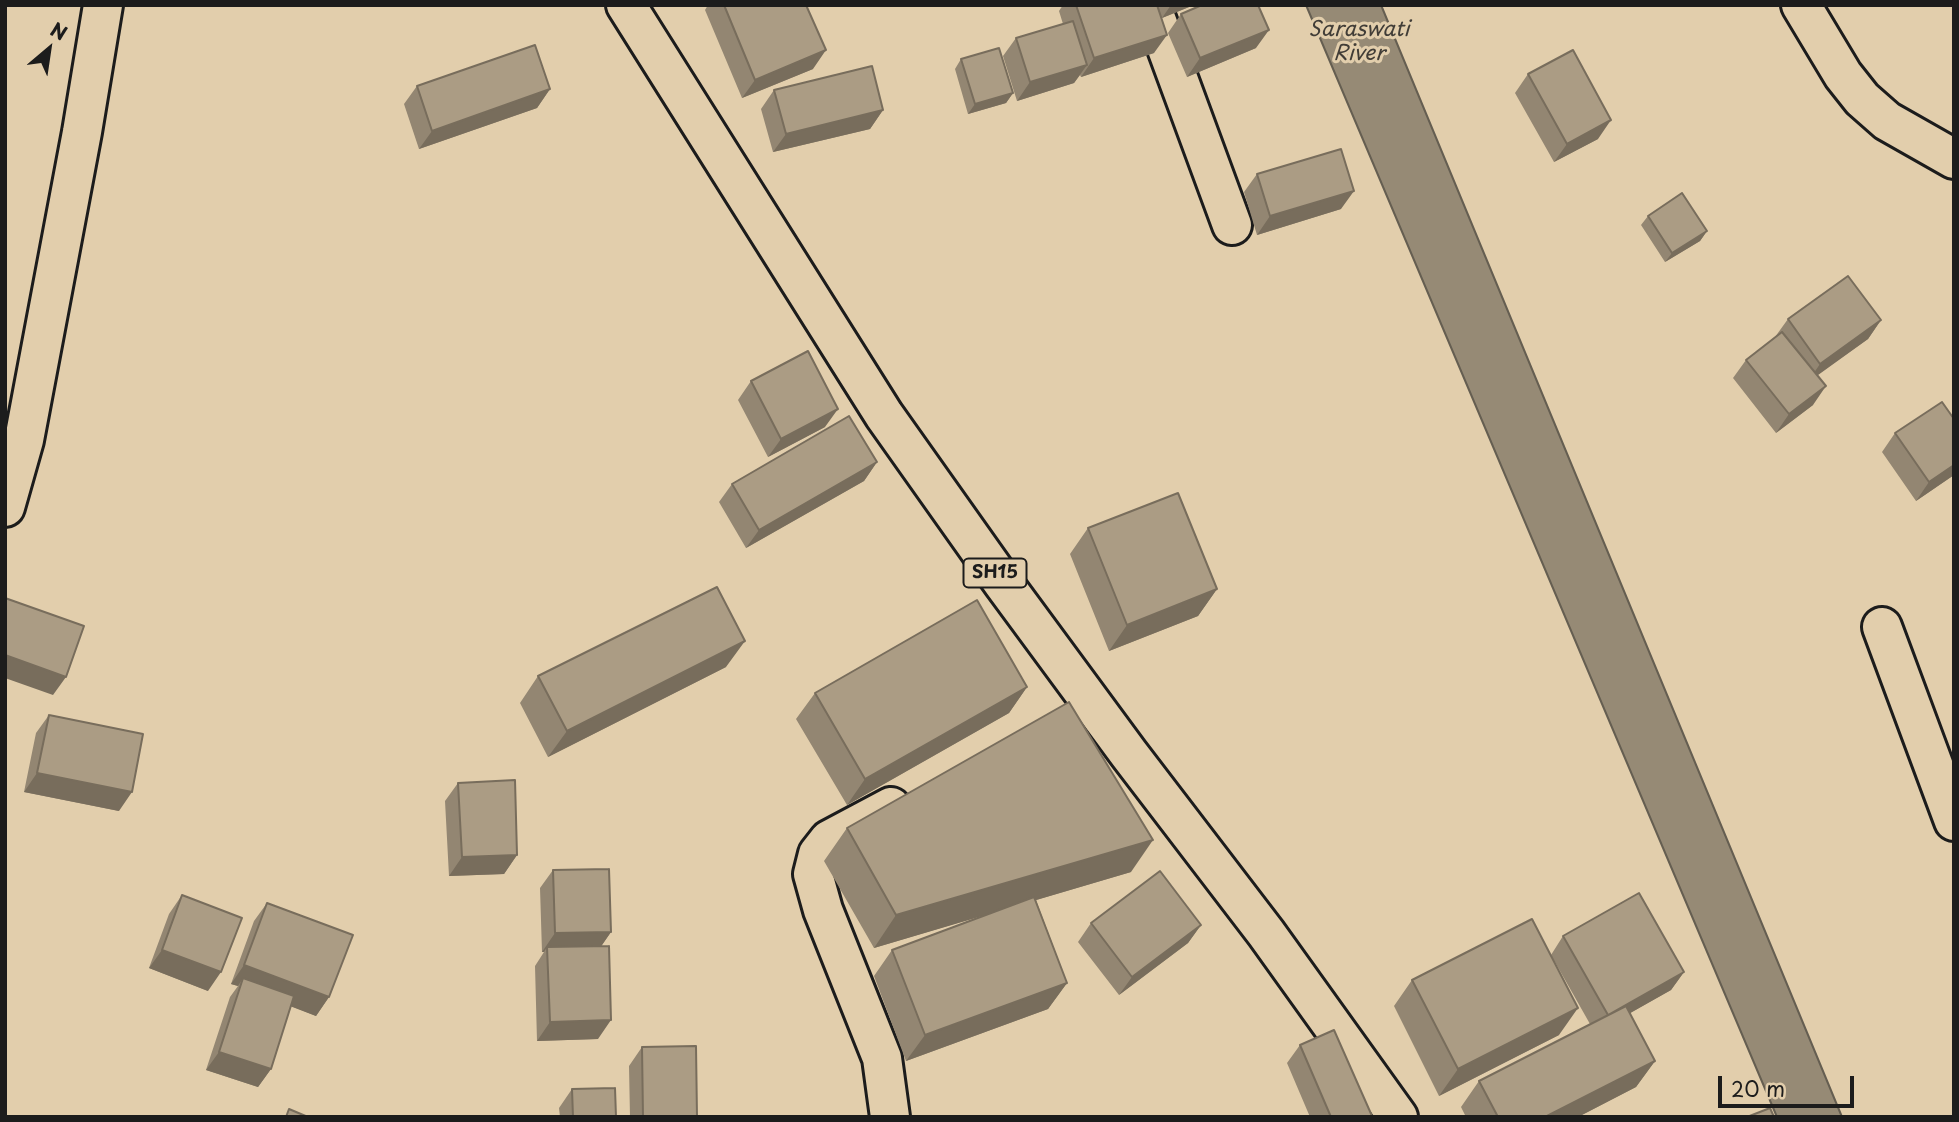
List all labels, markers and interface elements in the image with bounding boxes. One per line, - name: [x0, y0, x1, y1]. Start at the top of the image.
- north arrow: [14, 14, 84, 84]
- text: N: [46, 15, 73, 47]
- water label: Saraswati River: [1308, 17, 1410, 67]
- road number: SH15: [964, 558, 1026, 588]
- scale bar: [1721, 1062, 1857, 1106]
- text: 20 m: [1731, 1072, 1785, 1104]

